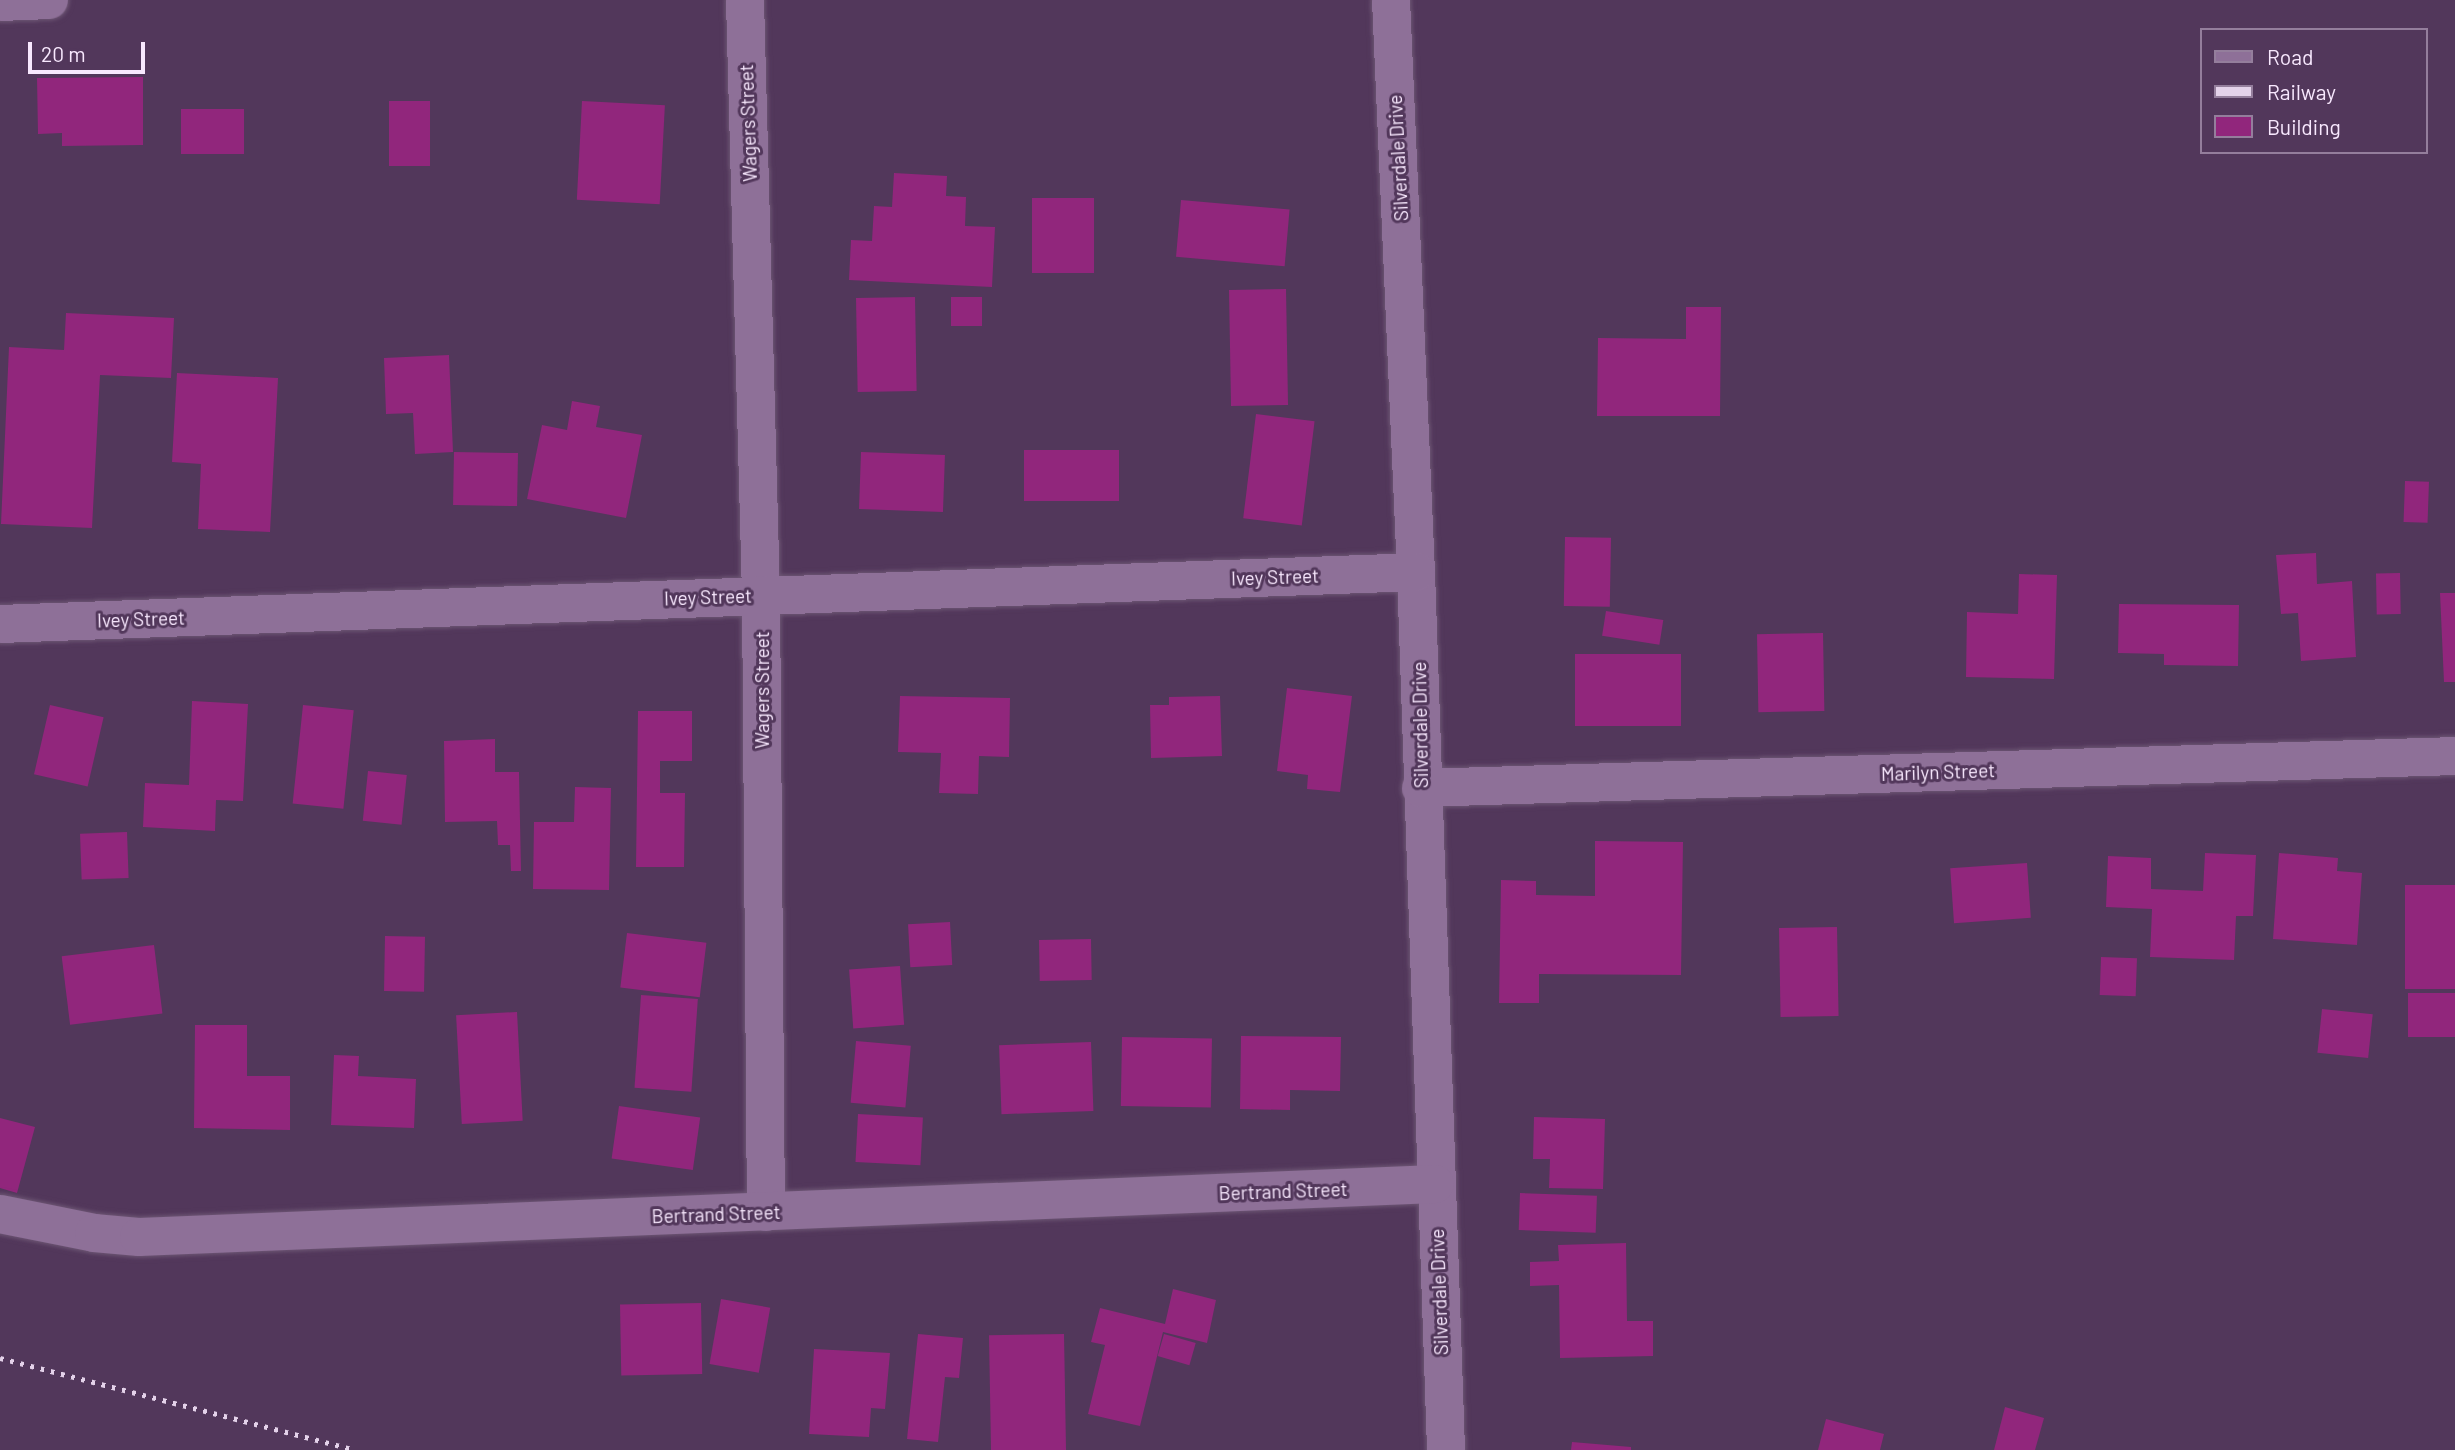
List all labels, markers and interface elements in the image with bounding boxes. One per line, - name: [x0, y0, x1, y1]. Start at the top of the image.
- scale bar: [32, 28, 149, 72]
- legend: [2200, 28, 2427, 154]
- text: 20 m: [41, 41, 86, 66]
- text: Road: [2267, 44, 2313, 69]
- street label: Wagers Street: [735, 64, 761, 182]
- text: Railway: [2267, 79, 2336, 104]
- street label: Silverdale Drive: [1383, 94, 1413, 222]
- text: Building: [2267, 114, 2341, 139]
- street label: Ivey Street: [1231, 564, 1319, 590]
- street label: Ivey Street: [664, 584, 752, 610]
- street label: Ivey Street: [97, 606, 185, 632]
- street label: Wagers Street: [751, 631, 773, 749]
- street label: Silverdale Drive: [1407, 661, 1433, 789]
- street label: Marilyn Street: [1881, 759, 1995, 785]
- street label: Bertrand Street: [1218, 1177, 1348, 1205]
- street label: Bertrand Street: [651, 1200, 781, 1228]
- street label: Silverdale Drive: [1425, 1228, 1453, 1356]

